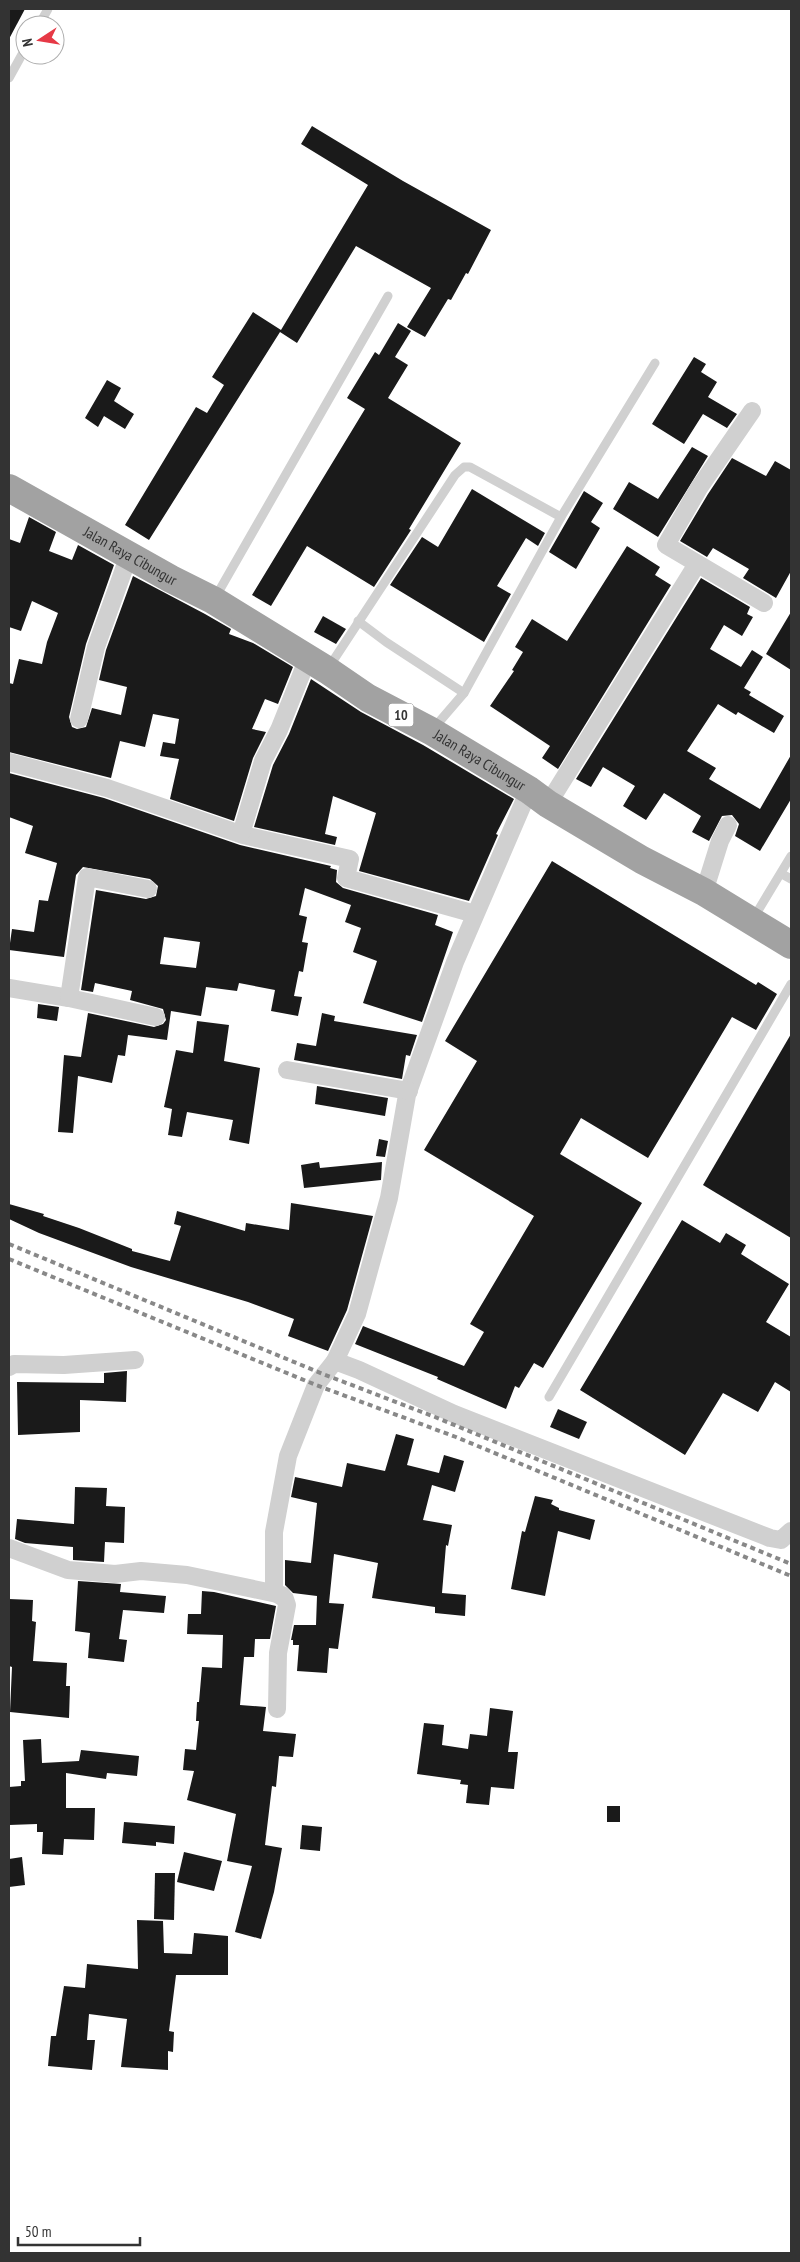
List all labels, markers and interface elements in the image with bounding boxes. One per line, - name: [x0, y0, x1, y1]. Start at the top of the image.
- north arrow: [15, 15, 65, 65]
- text: N: [18, 37, 37, 48]
- street label: Jalan Raya Cibungur: [80, 521, 181, 590]
- road number: 10: [388, 704, 414, 726]
- street label: Jalan Raya Cibungur: [430, 724, 530, 795]
- scale bar: [18, 2214, 140, 2246]
- text: 50 m: [25, 2222, 51, 2241]

